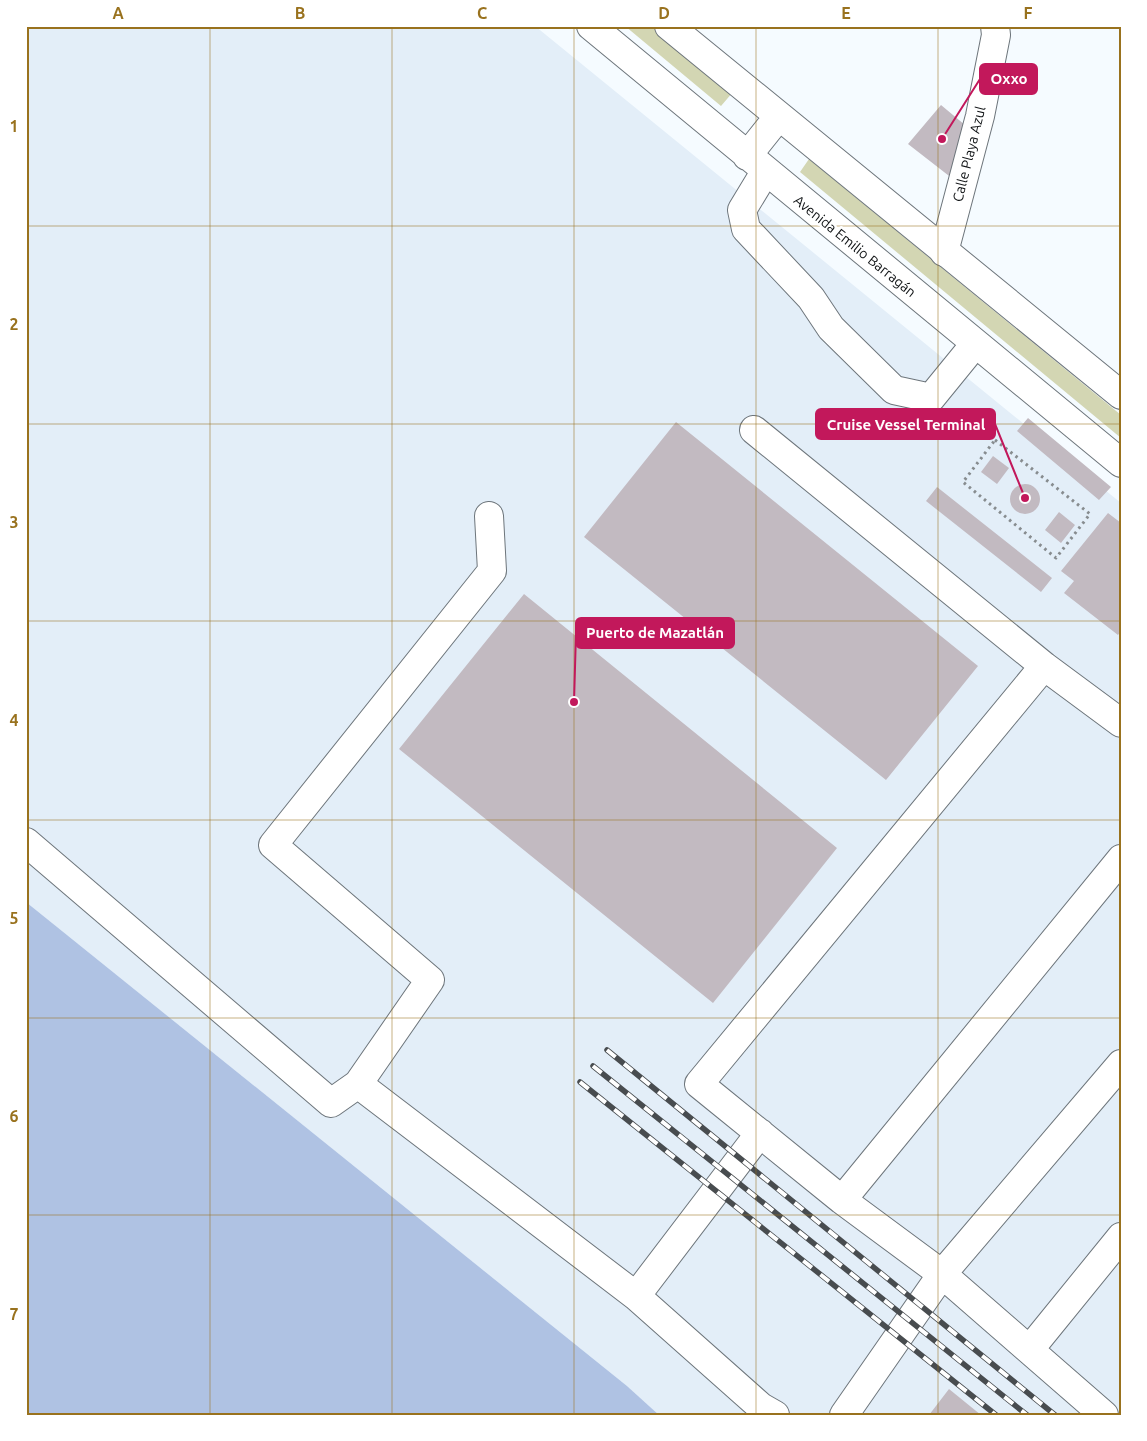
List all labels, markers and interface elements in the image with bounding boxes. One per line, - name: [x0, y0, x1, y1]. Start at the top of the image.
- text: A: [112, 4, 124, 22]
- text: B: [295, 4, 305, 22]
- text: C: [477, 4, 487, 22]
- text: D: [658, 4, 670, 22]
- text: E: [841, 4, 851, 22]
- text: F: [1024, 4, 1033, 22]
- callout: Oxxo: [980, 64, 1037, 94]
- text: Oxxo: [990, 70, 1028, 87]
- street label: Calle Playa Azul: [949, 104, 989, 203]
- text: 1: [9, 117, 19, 135]
- street label: Avenida Emilio Barragán: [791, 192, 919, 300]
- text: 2: [9, 315, 19, 333]
- callout: Cruise Vessel Terminal: [816, 409, 995, 439]
- text: Cruise Vessel Terminal: [827, 416, 986, 433]
- text: 3: [9, 513, 19, 531]
- callout: Puerto de Mazatlán: [576, 618, 734, 648]
- text: Puerto de Mazatlán: [586, 624, 724, 641]
- text: 4: [9, 711, 19, 729]
- text: 5: [9, 909, 19, 927]
- text: 6: [9, 1107, 19, 1125]
- text: 7: [9, 1305, 19, 1323]

